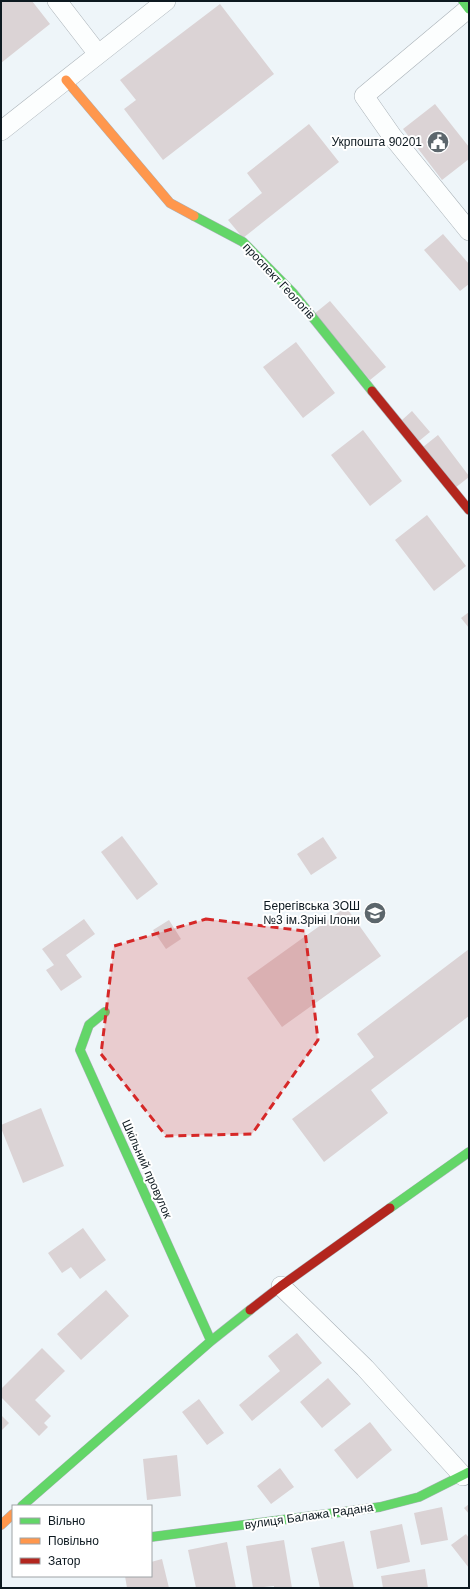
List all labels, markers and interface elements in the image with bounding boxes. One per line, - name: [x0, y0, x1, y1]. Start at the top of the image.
- public building icon: Укрпошта 90201: [425, 129, 451, 155]
- place label: Укрпошта 90201: [331, 135, 422, 149]
- street label: проспект Геологів: [240, 240, 318, 322]
- place label: Берегівська ЗОШ №3 ім.Зріні Ілони: [263, 899, 360, 927]
- school or university icon: Берегівська ЗОШ №3 ім.Зріні Ілони: [362, 900, 388, 926]
- street label: Шкільний провулок: [119, 1118, 175, 1221]
- street label: вулиця Балажа Радана: [244, 1500, 375, 1532]
- legend: [12, 1505, 152, 1577]
- text: Вільно: [48, 1514, 86, 1528]
- text: Повільно: [48, 1534, 99, 1548]
- text: Затор: [48, 1554, 81, 1568]

